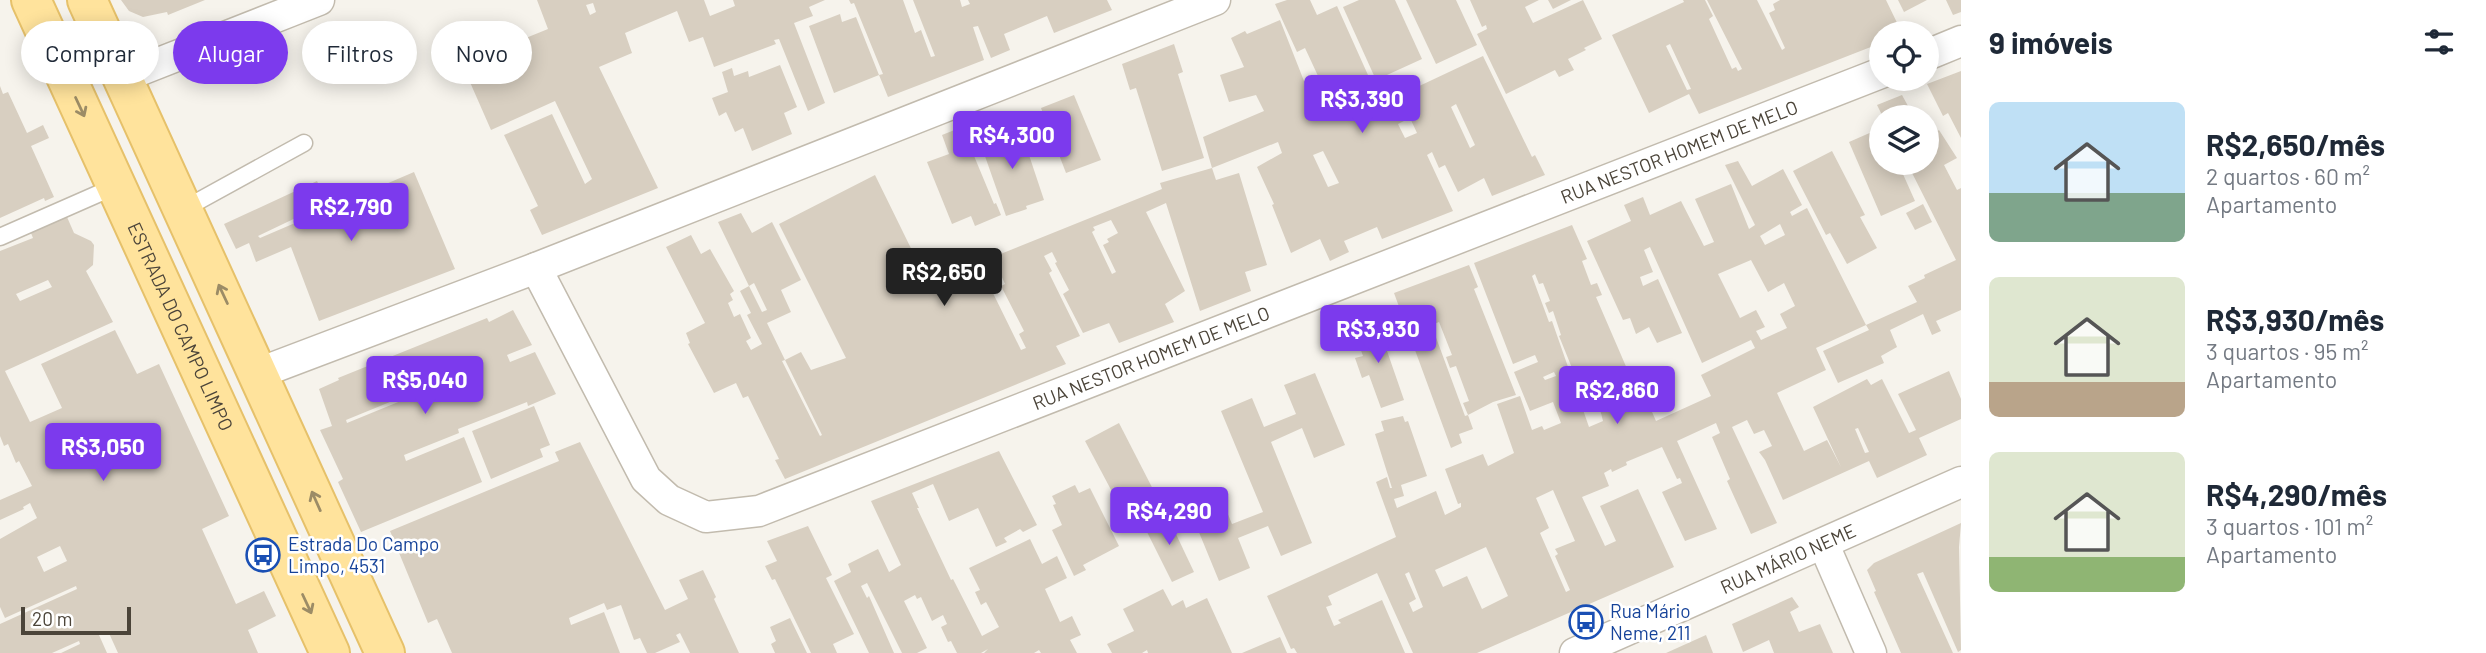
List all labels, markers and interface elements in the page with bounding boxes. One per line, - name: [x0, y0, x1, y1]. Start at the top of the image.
- chip: Comprar: [21, 21, 159, 84]
- chip: Alugar: [173, 21, 288, 84]
- chip: Filtros: [302, 21, 417, 84]
- chip: Novo: [431, 21, 532, 84]
- map controls: [1869, 21, 1939, 175]
- button: locate: [1869, 21, 1939, 91]
- icon: filters: [2420, 23, 2458, 61]
- text: 9 imóveis: [1989, 24, 2113, 60]
- pin: R$3,390: [1297, 76, 1427, 135]
- text: R$3,390: [1320, 84, 1404, 112]
- street label: RUA NESTOR HOMEM DE MELO: [1557, 95, 1801, 208]
- one-way arrow: [74, 96, 87, 117]
- button: layers: [1869, 105, 1939, 175]
- pin: R$4,300: [947, 111, 1077, 171]
- text: R$4,300: [969, 120, 1055, 148]
- text: R$2,650/mês: [2206, 126, 2385, 162]
- icon: home: [2045, 130, 2129, 214]
- text: 2 quartos · 60 m²: [2206, 162, 2370, 190]
- pin: R$2,790: [286, 184, 416, 243]
- text: Apartamento: [2206, 190, 2337, 218]
- text: R$2,790: [310, 192, 392, 220]
- street label: ESTRADA DO CAMPO LIMPO: [123, 218, 239, 434]
- pin: R$2,650: [879, 248, 1009, 308]
- text: R$2,650: [902, 257, 986, 285]
- one-way arrow: [215, 284, 229, 305]
- street label: RUA NESTOR HOMEM DE MELO: [1029, 301, 1273, 414]
- text: R$3,930/mês: [2206, 301, 2384, 337]
- icon: home: [2045, 305, 2129, 389]
- pin: R$3,930: [1313, 306, 1443, 365]
- text: R$3,930: [1336, 314, 1420, 342]
- text: 3 quartos · 95 m²: [2206, 337, 2369, 365]
- pin: R$5,040: [360, 356, 490, 416]
- text: R$5,040: [382, 365, 468, 393]
- text: Apartamento: [2206, 365, 2337, 393]
- pin: R$2,860: [1552, 366, 1682, 426]
- text: R$2,860: [1575, 375, 1659, 403]
- pin: R$3,050: [38, 424, 168, 483]
- text: R$3,050: [61, 432, 145, 460]
- text: R$4,290/mês: [2206, 476, 2387, 512]
- icon: home: [2045, 480, 2129, 564]
- pin: R$4,290: [1104, 488, 1234, 547]
- one-way arrow: [309, 491, 322, 512]
- text: R$4,290: [1126, 496, 1212, 524]
- text: 3 quartos · 101 m²: [2206, 512, 2373, 540]
- street label: RUA MÁRIO NEME: [1717, 518, 1859, 598]
- place label: Estrada Do Campo Limpo, 4531: [288, 532, 439, 577]
- bus stop icon: Estrada Do Campo Limpo, 4531: [244, 536, 282, 574]
- text: Apartamento: [2206, 540, 2337, 568]
- one-way arrow: [302, 594, 315, 615]
- place label: Rua Mário Neme, 211: [1610, 599, 1691, 644]
- bus stop icon: Rua Mário Neme, 211: [1567, 603, 1605, 641]
- scale bar: [21, 604, 131, 636]
- text: 20 m: [32, 607, 72, 630]

